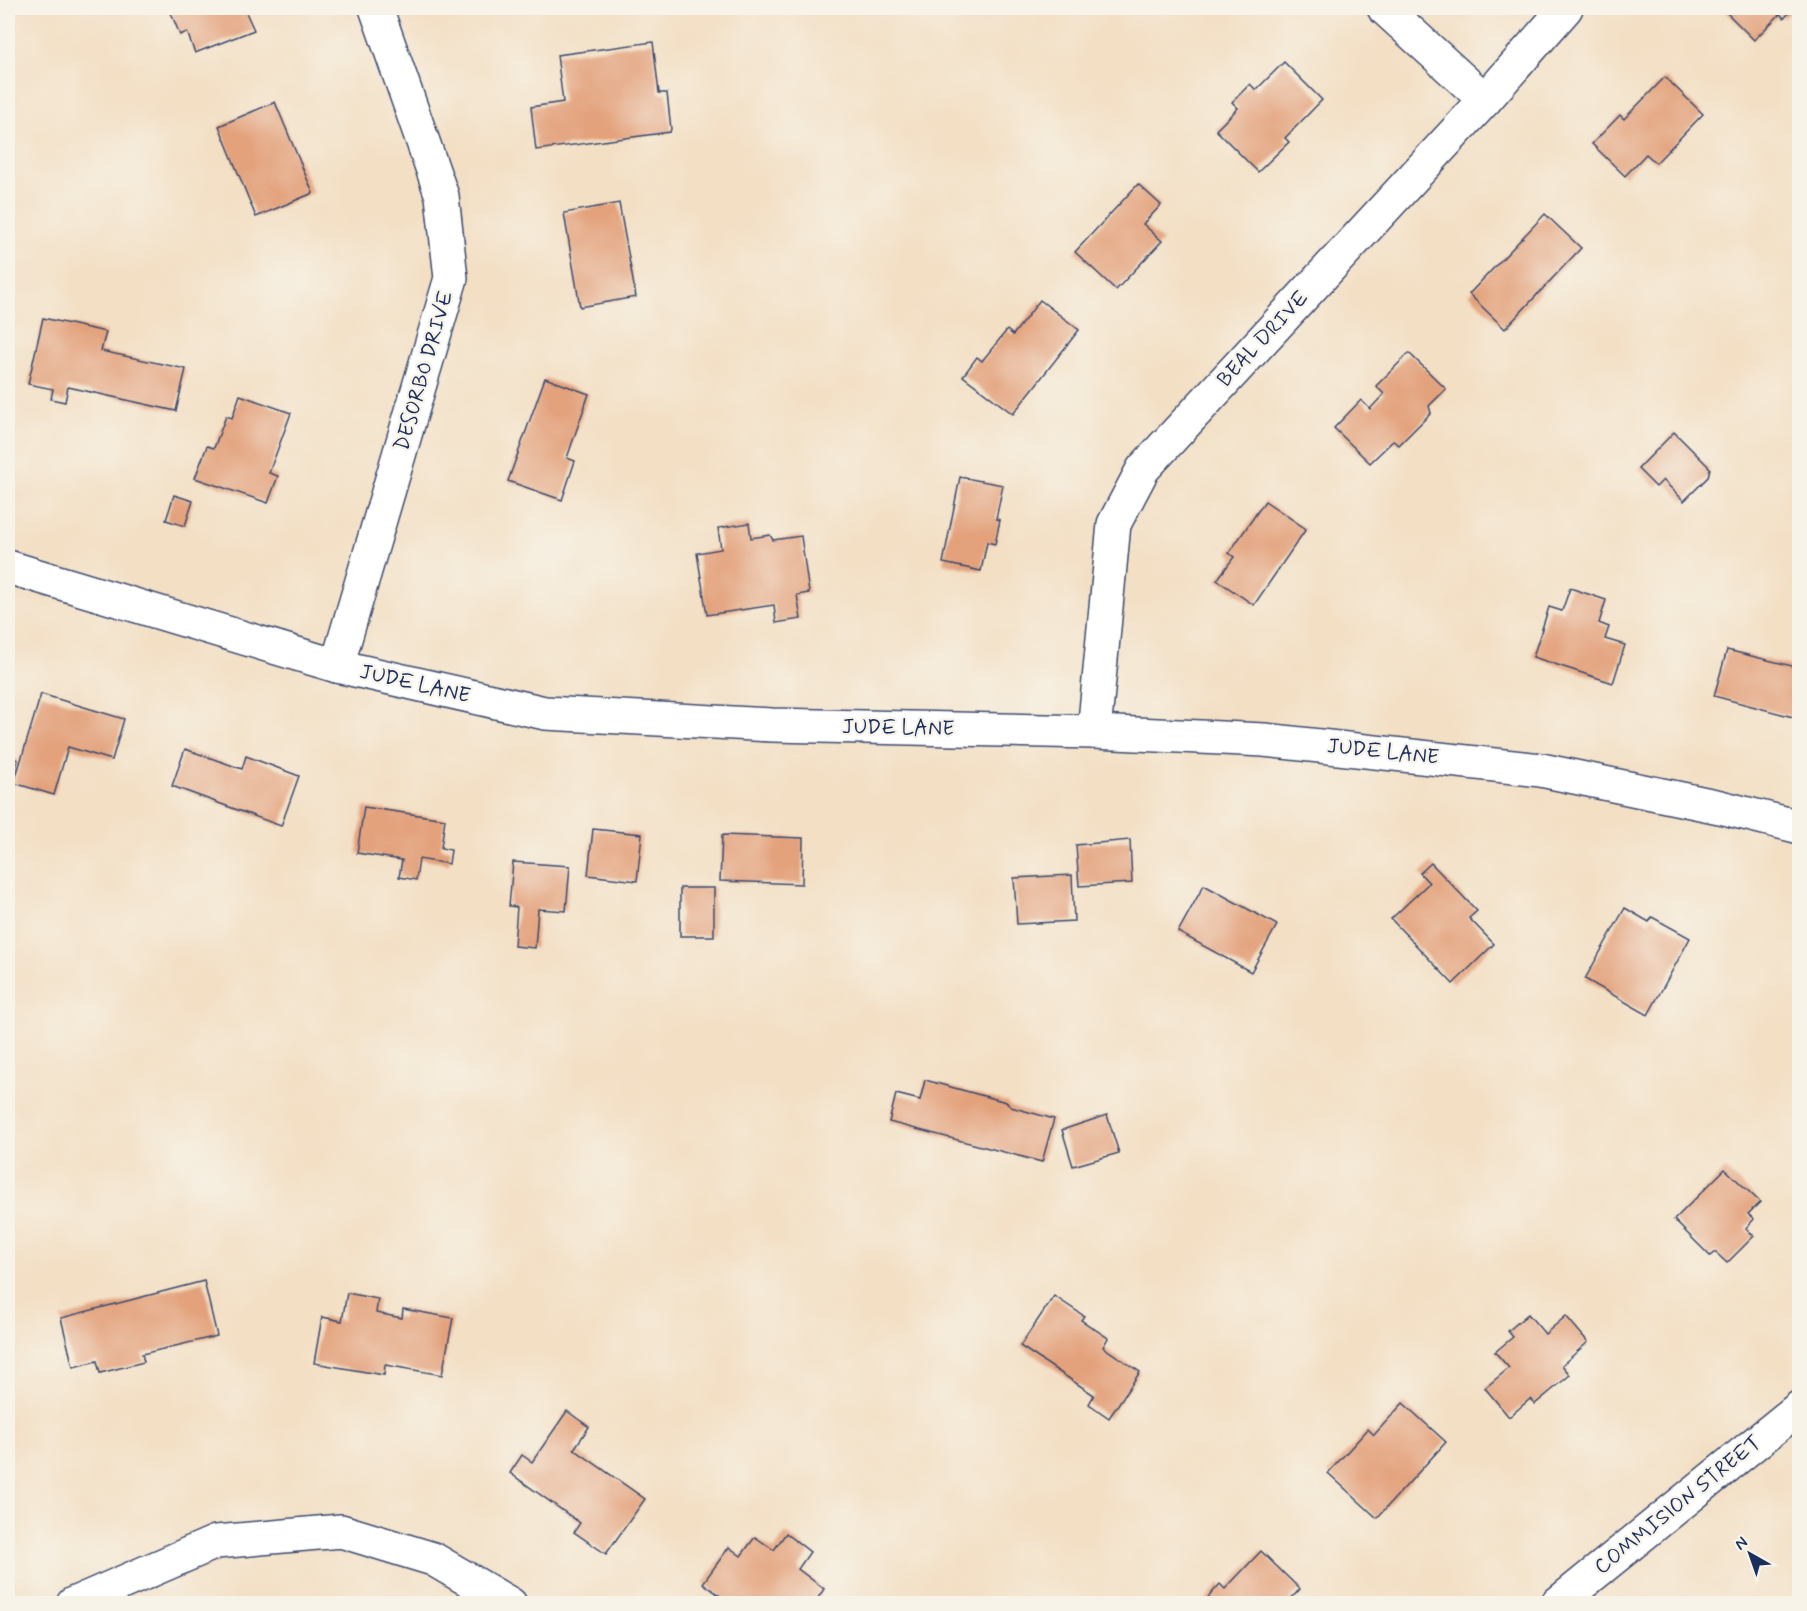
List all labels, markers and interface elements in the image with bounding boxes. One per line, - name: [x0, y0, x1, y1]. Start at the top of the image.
- street label: BEAL DRIVE: [1211, 285, 1315, 393]
- street label: DESORBO DRIVE: [388, 288, 460, 454]
- street label: JUDE LANE: [357, 658, 473, 710]
- street label: JUDE LANE: [841, 713, 955, 743]
- street label: JUDE LANE: [1326, 732, 1440, 772]
- street label: COMMISION STREET: [1589, 1429, 1767, 1581]
- north arrow: [1720, 1524, 1780, 1584]

